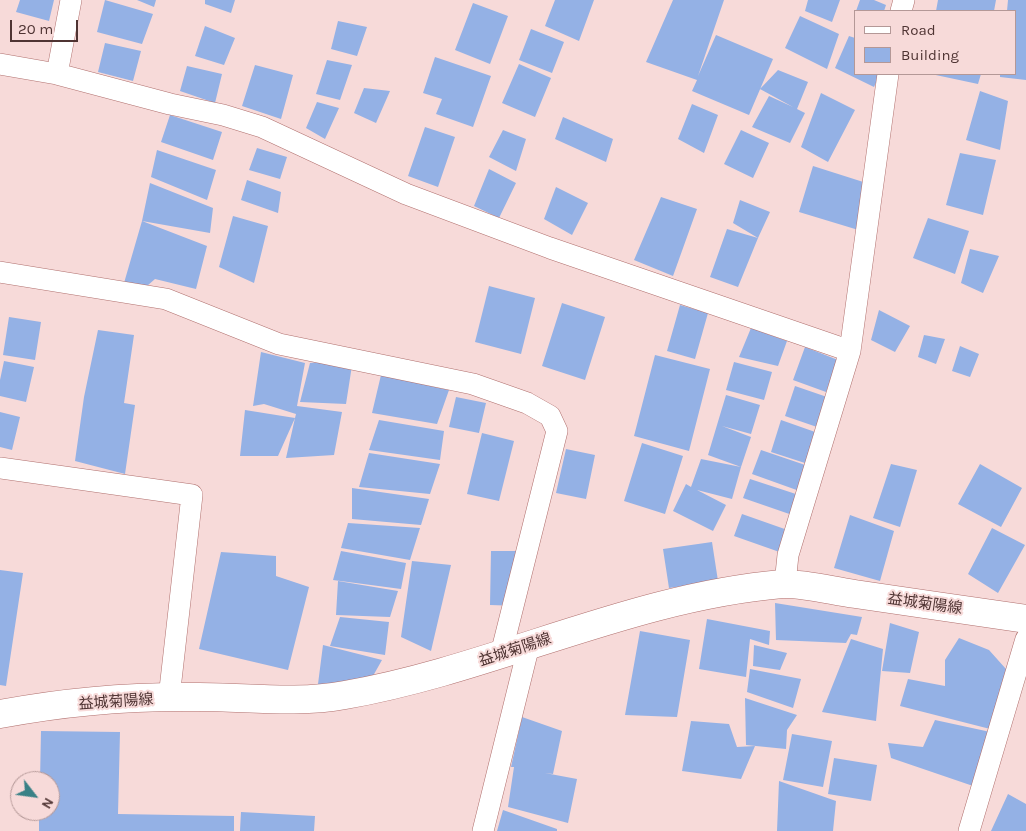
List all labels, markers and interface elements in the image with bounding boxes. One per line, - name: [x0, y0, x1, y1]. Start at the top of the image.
- scale bar: [12, 10, 80, 42]
- legend: [854, 10, 1016, 75]
- text: 20 m: [18, 20, 53, 38]
- text: Road: [901, 21, 936, 39]
- text: Building: [901, 46, 959, 64]
- street label: 益城菊陽線: [887, 590, 963, 618]
- street label: 益城菊陽線: [477, 630, 553, 670]
- street label: 益城菊陽線: [78, 690, 154, 714]
- north arrow: [10, 771, 60, 821]
- text: N: [38, 795, 57, 812]

